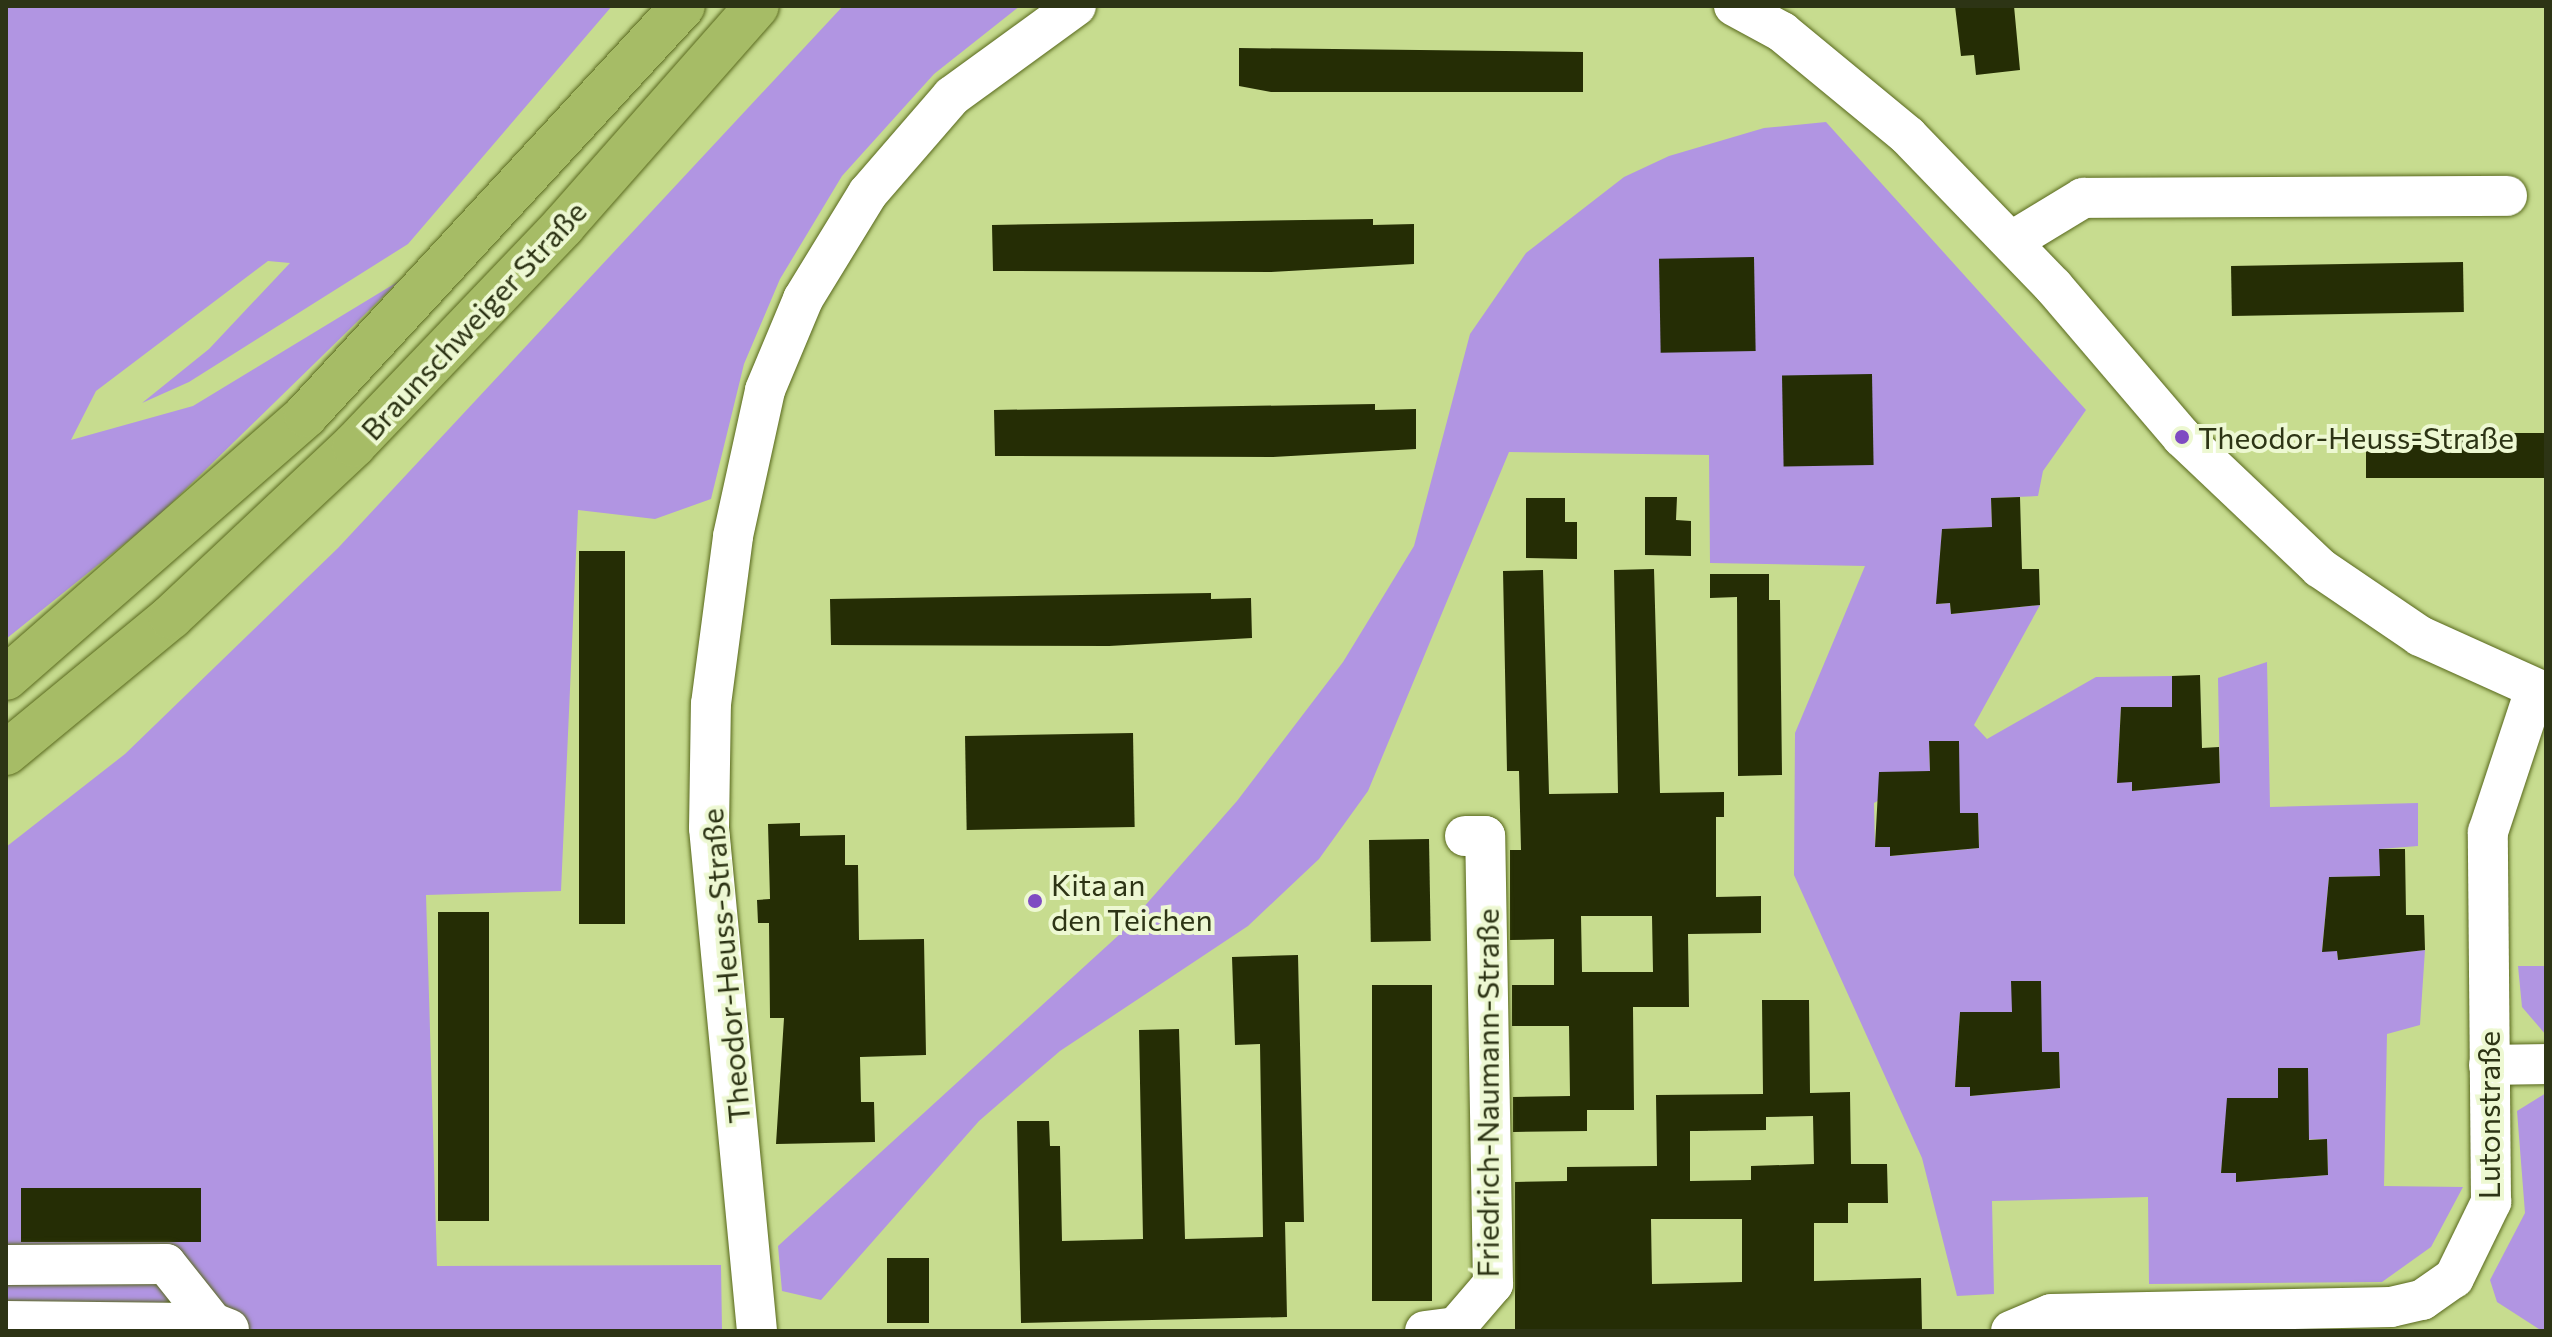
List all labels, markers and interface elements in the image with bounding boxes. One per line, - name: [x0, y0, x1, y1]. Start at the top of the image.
- street label: Braunschweiger Straße: [353, 193, 593, 447]
- place label: Theodor-Heuss-Straße: [2198, 419, 2514, 455]
- marker: Theodor-Heuss-Straße: [2173, 428, 2191, 446]
- street label: Theodor-Heuss-Straße: [693, 807, 757, 1125]
- place label: Kita an den Teichen: [1051, 866, 1213, 936]
- marker: Kita an den Teichen: [1026, 892, 1044, 910]
- street label: Friedrich-Naumann-Straße: [1469, 909, 1505, 1277]
- street label: Lutonstraße: [2470, 1031, 2506, 1199]

